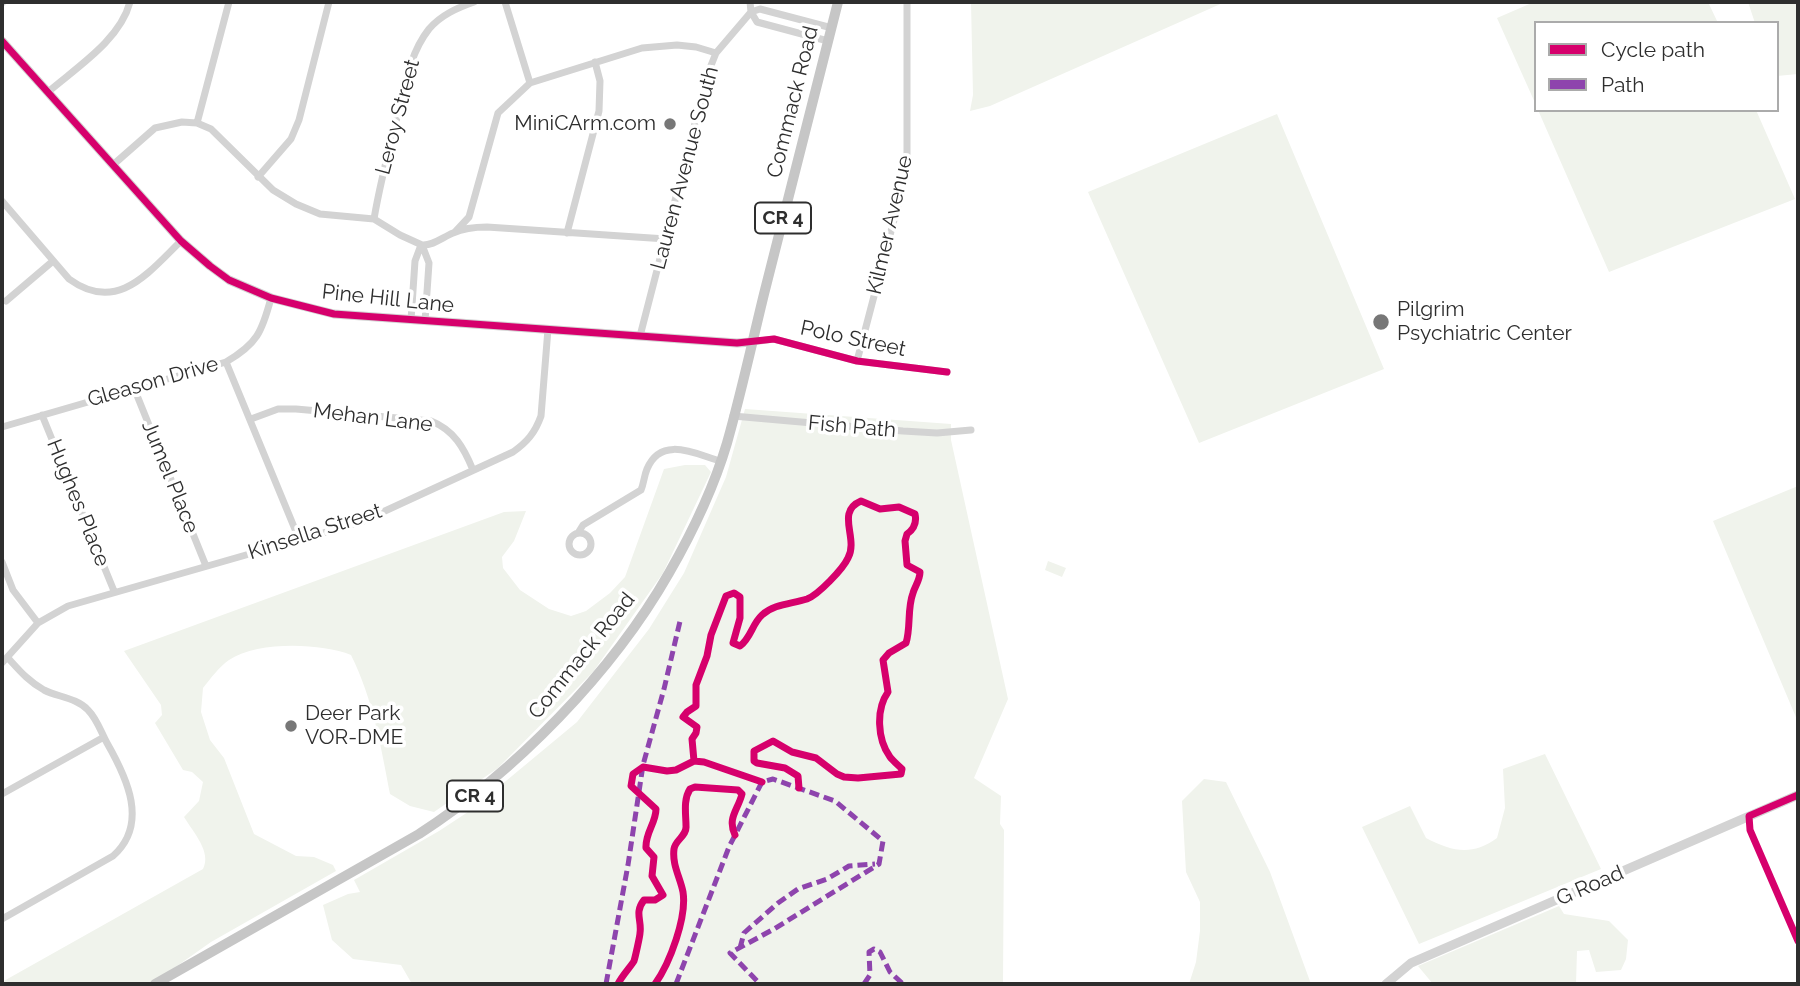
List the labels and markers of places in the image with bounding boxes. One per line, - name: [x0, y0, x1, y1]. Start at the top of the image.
- place label: MiniCArm.com: [514, 111, 656, 137]
- marker: MiniCArm.com: [662, 116, 678, 132]
- place label: Pilgrim Psychiatric Center: [1397, 297, 1572, 347]
- marker: Pilgrim Psychiatric Center: [1371, 312, 1391, 332]
- place label: Deer Park VOR-DME: [305, 701, 403, 751]
- marker: Deer Park VOR-DME: [283, 718, 299, 734]

